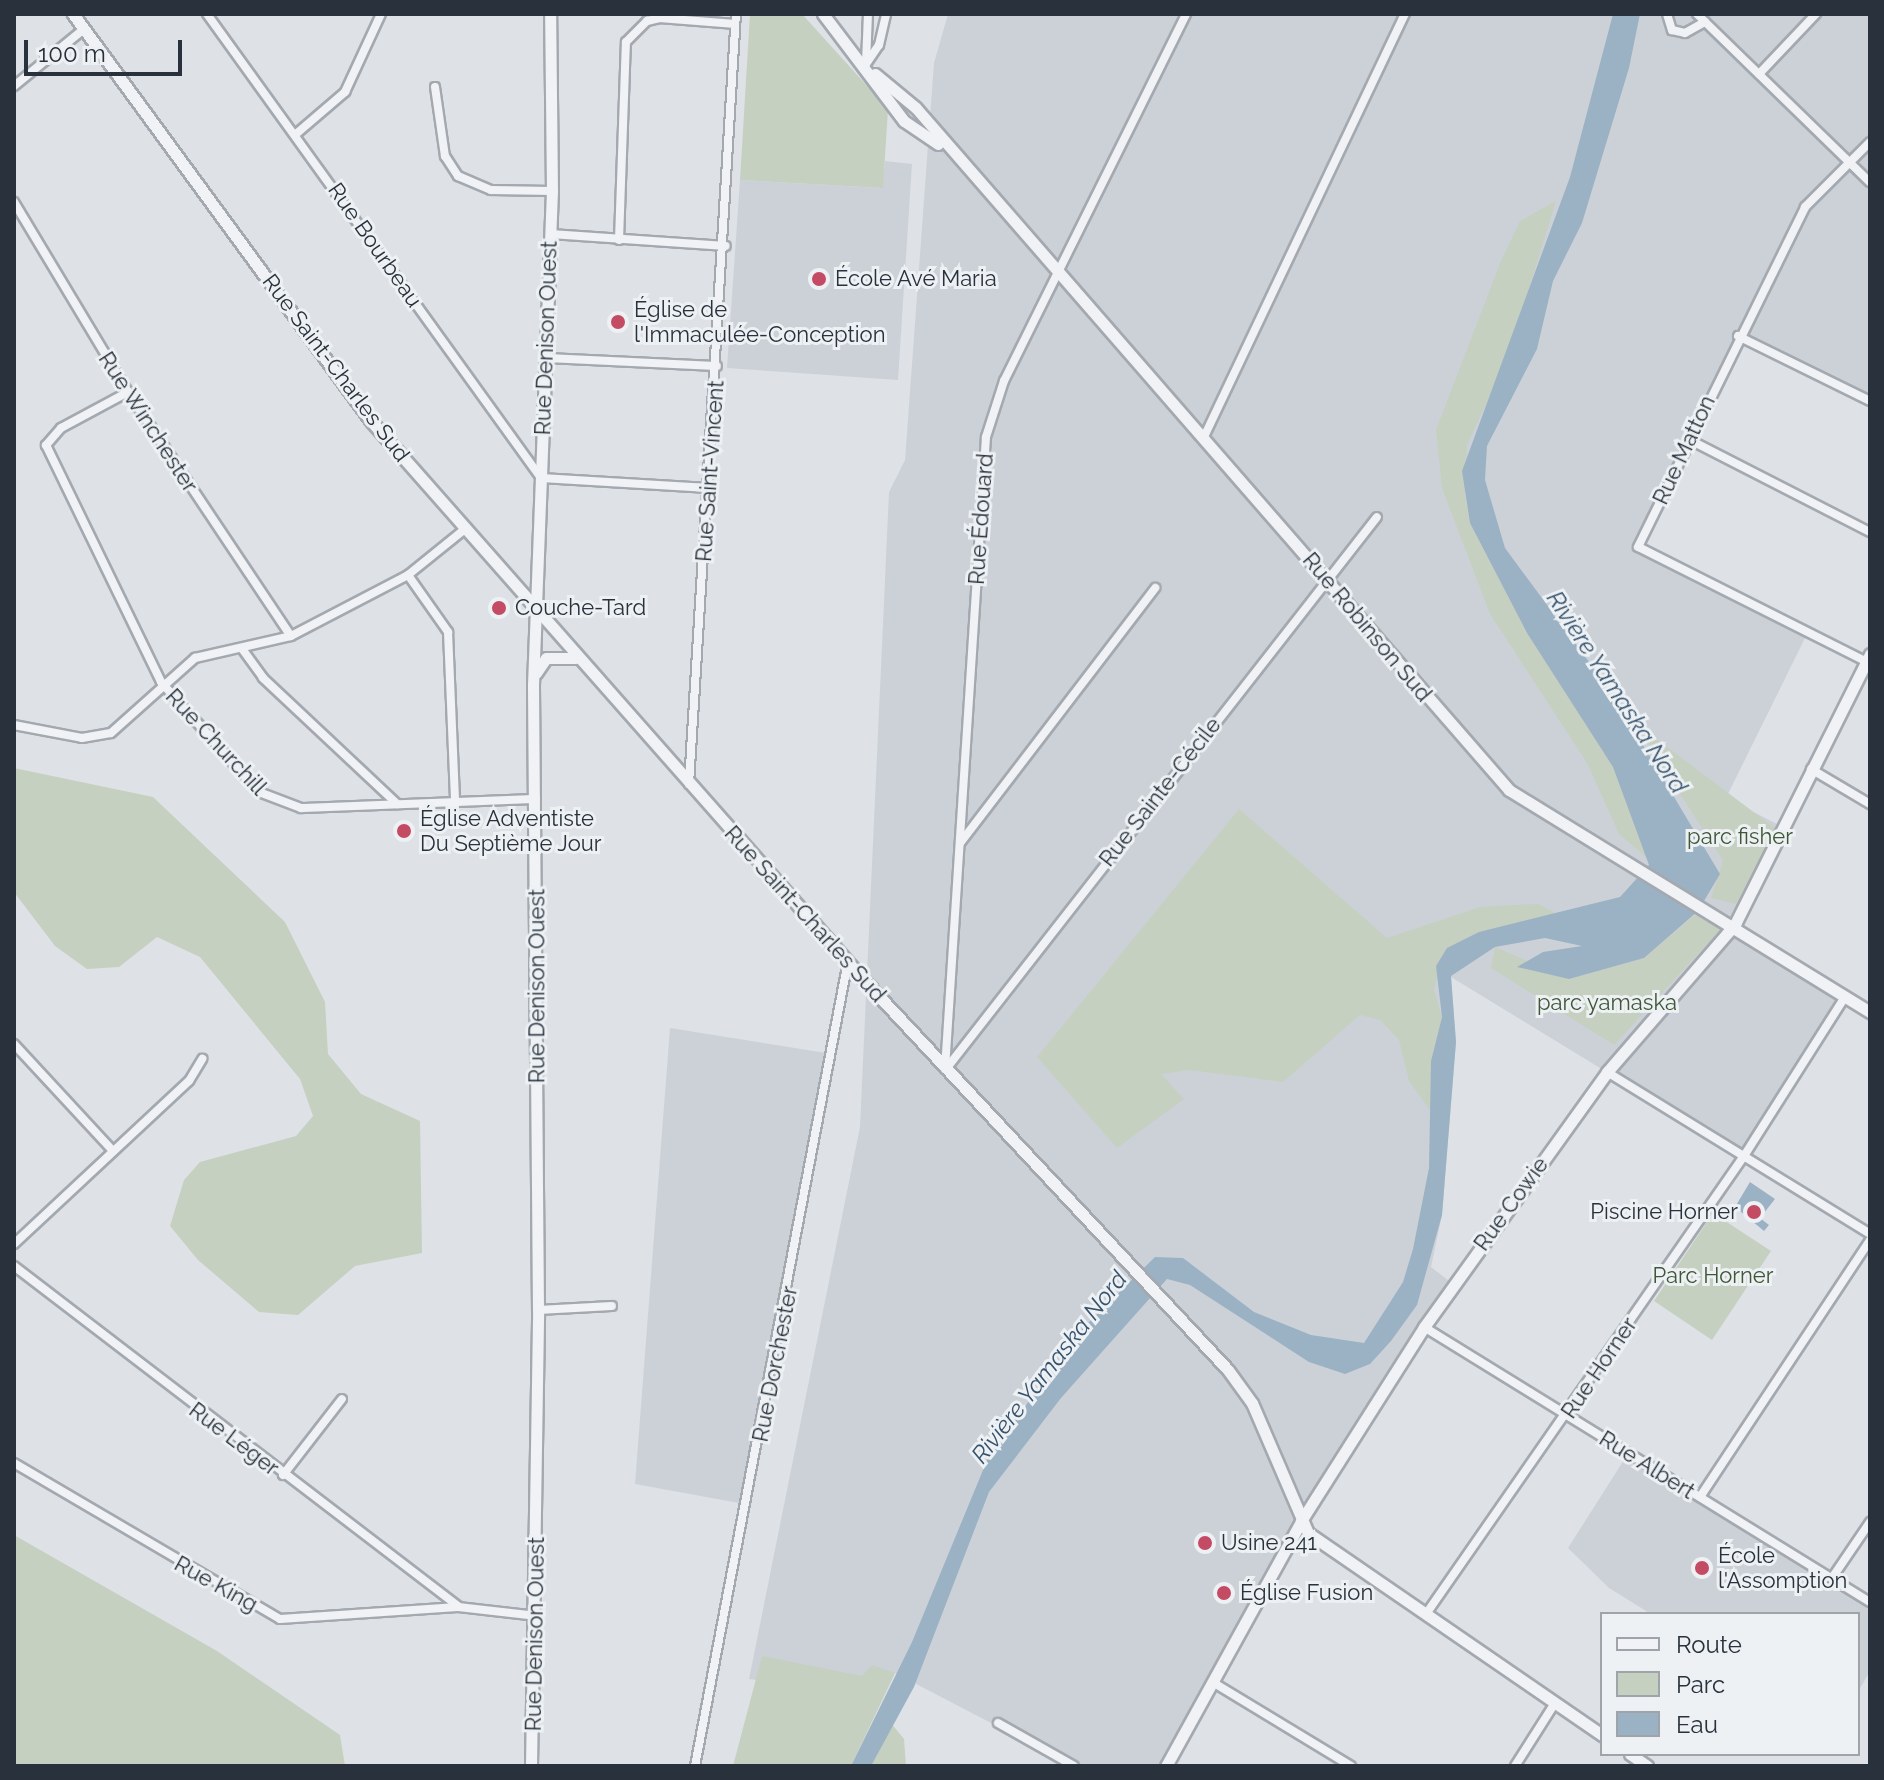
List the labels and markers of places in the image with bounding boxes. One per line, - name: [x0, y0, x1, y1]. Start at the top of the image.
- place label: École Avé Maria: [835, 266, 997, 292]
- marker: École Avé Maria: [810, 270, 828, 288]
- place label: Église de l'Immaculée-Conception: [634, 296, 885, 348]
- marker: Église de l'Immaculée-Conception: [609, 313, 627, 331]
- place label: Couche-Tard: [515, 595, 646, 621]
- marker: Couche-Tard: [490, 599, 508, 617]
- place label: Église Adventiste Du Septième Jour: [420, 805, 602, 856]
- marker: Église Adventiste Du Septième Jour: [395, 822, 413, 840]
- place label: Piscine Horner: [1590, 1199, 1738, 1225]
- marker: Piscine Horner: [1745, 1203, 1763, 1221]
- place label: Usine 241: [1221, 1530, 1317, 1556]
- marker: Usine 241: [1196, 1534, 1214, 1552]
- place label: École l'Assomption: [1718, 1542, 1847, 1594]
- marker: École l'Assomption: [1693, 1559, 1711, 1577]
- place label: Église Fusion: [1240, 1580, 1373, 1606]
- marker: Église Fusion: [1215, 1584, 1233, 1602]

